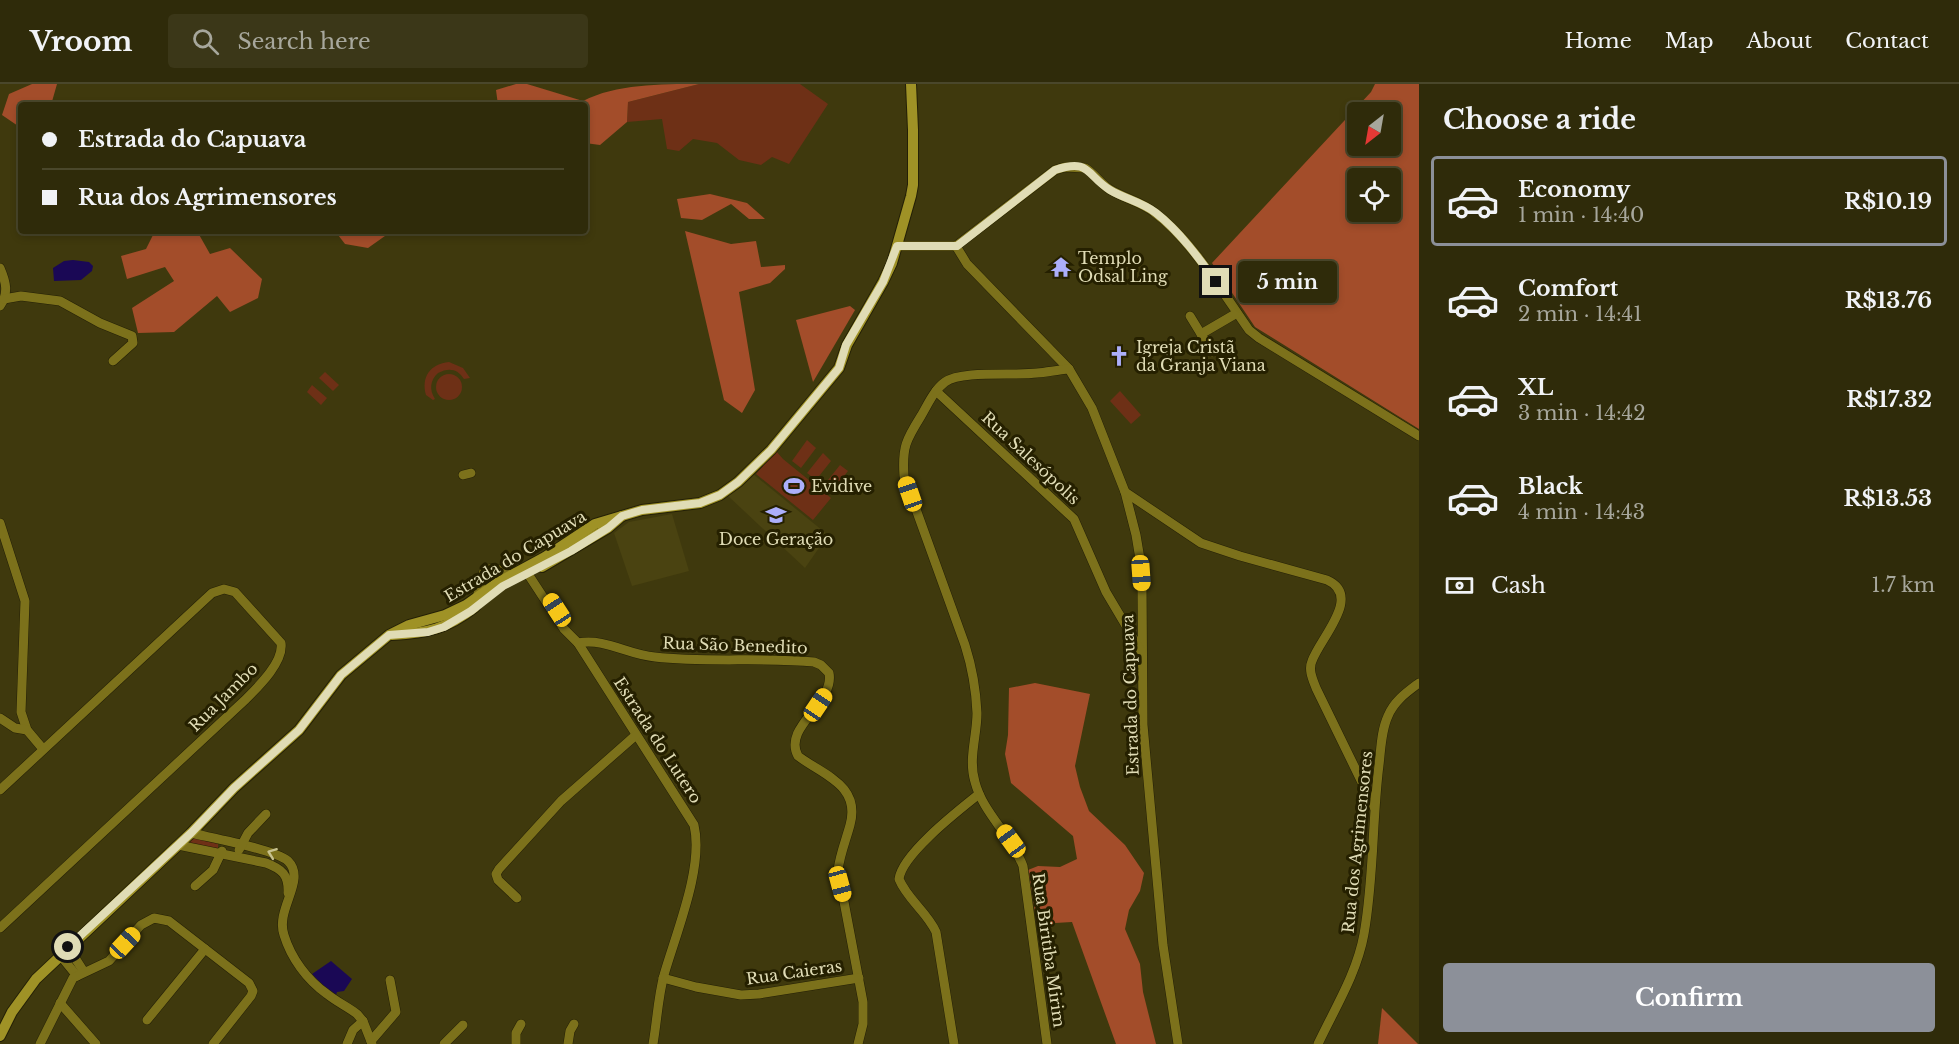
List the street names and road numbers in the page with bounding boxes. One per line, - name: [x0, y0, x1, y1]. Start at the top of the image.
- street label: Rua Salesópolis: [978, 407, 1084, 509]
- street label: Estrada do Capuava: [441, 506, 590, 606]
- street label: Estrada do Capuava: [1117, 614, 1143, 776]
- street label: Rua São Benedito: [662, 632, 808, 658]
- street label: Rua Jambo: [184, 658, 262, 736]
- street label: Estrada do Lutero: [610, 673, 706, 807]
- street label: Rua dos Agrimensores: [1337, 750, 1377, 934]
- street label: Rua Biritiba Mirim: [1028, 871, 1070, 1029]
- street label: Rua Caieras: [745, 955, 843, 989]

